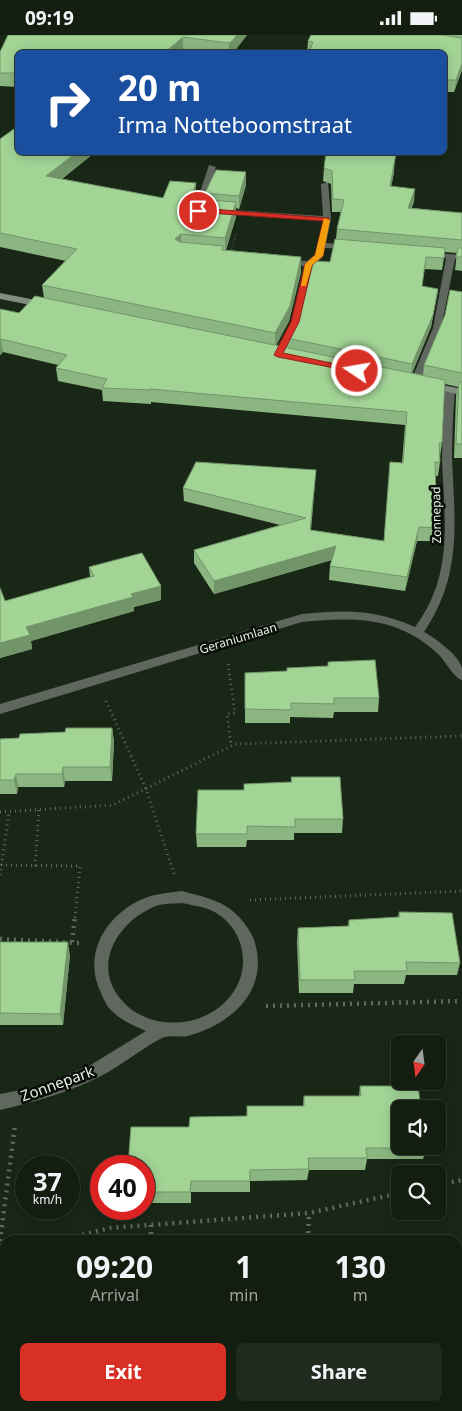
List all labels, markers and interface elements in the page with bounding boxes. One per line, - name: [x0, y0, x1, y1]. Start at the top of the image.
- text: 09:19: [25, 5, 74, 31]
- text: 20 m: [118, 64, 201, 111]
- icon: right: [35, 70, 100, 135]
- text: Irma Notteboomstraat: [118, 109, 352, 139]
- pin: [177, 190, 219, 232]
- icon: arrive: [184, 197, 212, 225]
- position arrow: [330, 344, 382, 396]
- street label: Zonnepad: [427, 486, 445, 544]
- street label: Geraniumlaan: [197, 618, 279, 658]
- north arrow: [391, 1035, 446, 1090]
- map controls: [391, 1035, 446, 1220]
- street label: Zonnepark: [18, 1061, 96, 1105]
- button: sound: [391, 1100, 446, 1155]
- speed limit sign: 40: [90, 1155, 155, 1220]
- text: 37: [33, 1164, 62, 1198]
- button: search: [391, 1165, 446, 1220]
- text: km/h: [33, 1191, 62, 1208]
- text: 09:20: [76, 1246, 153, 1287]
- text: 1: [235, 1246, 252, 1287]
- text: 130: [334, 1246, 386, 1287]
- text: Arrival: [90, 1284, 139, 1306]
- text: min: [229, 1284, 258, 1306]
- text: m: [353, 1284, 368, 1306]
- button: Exit: [20, 1343, 226, 1401]
- button: Share: [236, 1343, 442, 1401]

